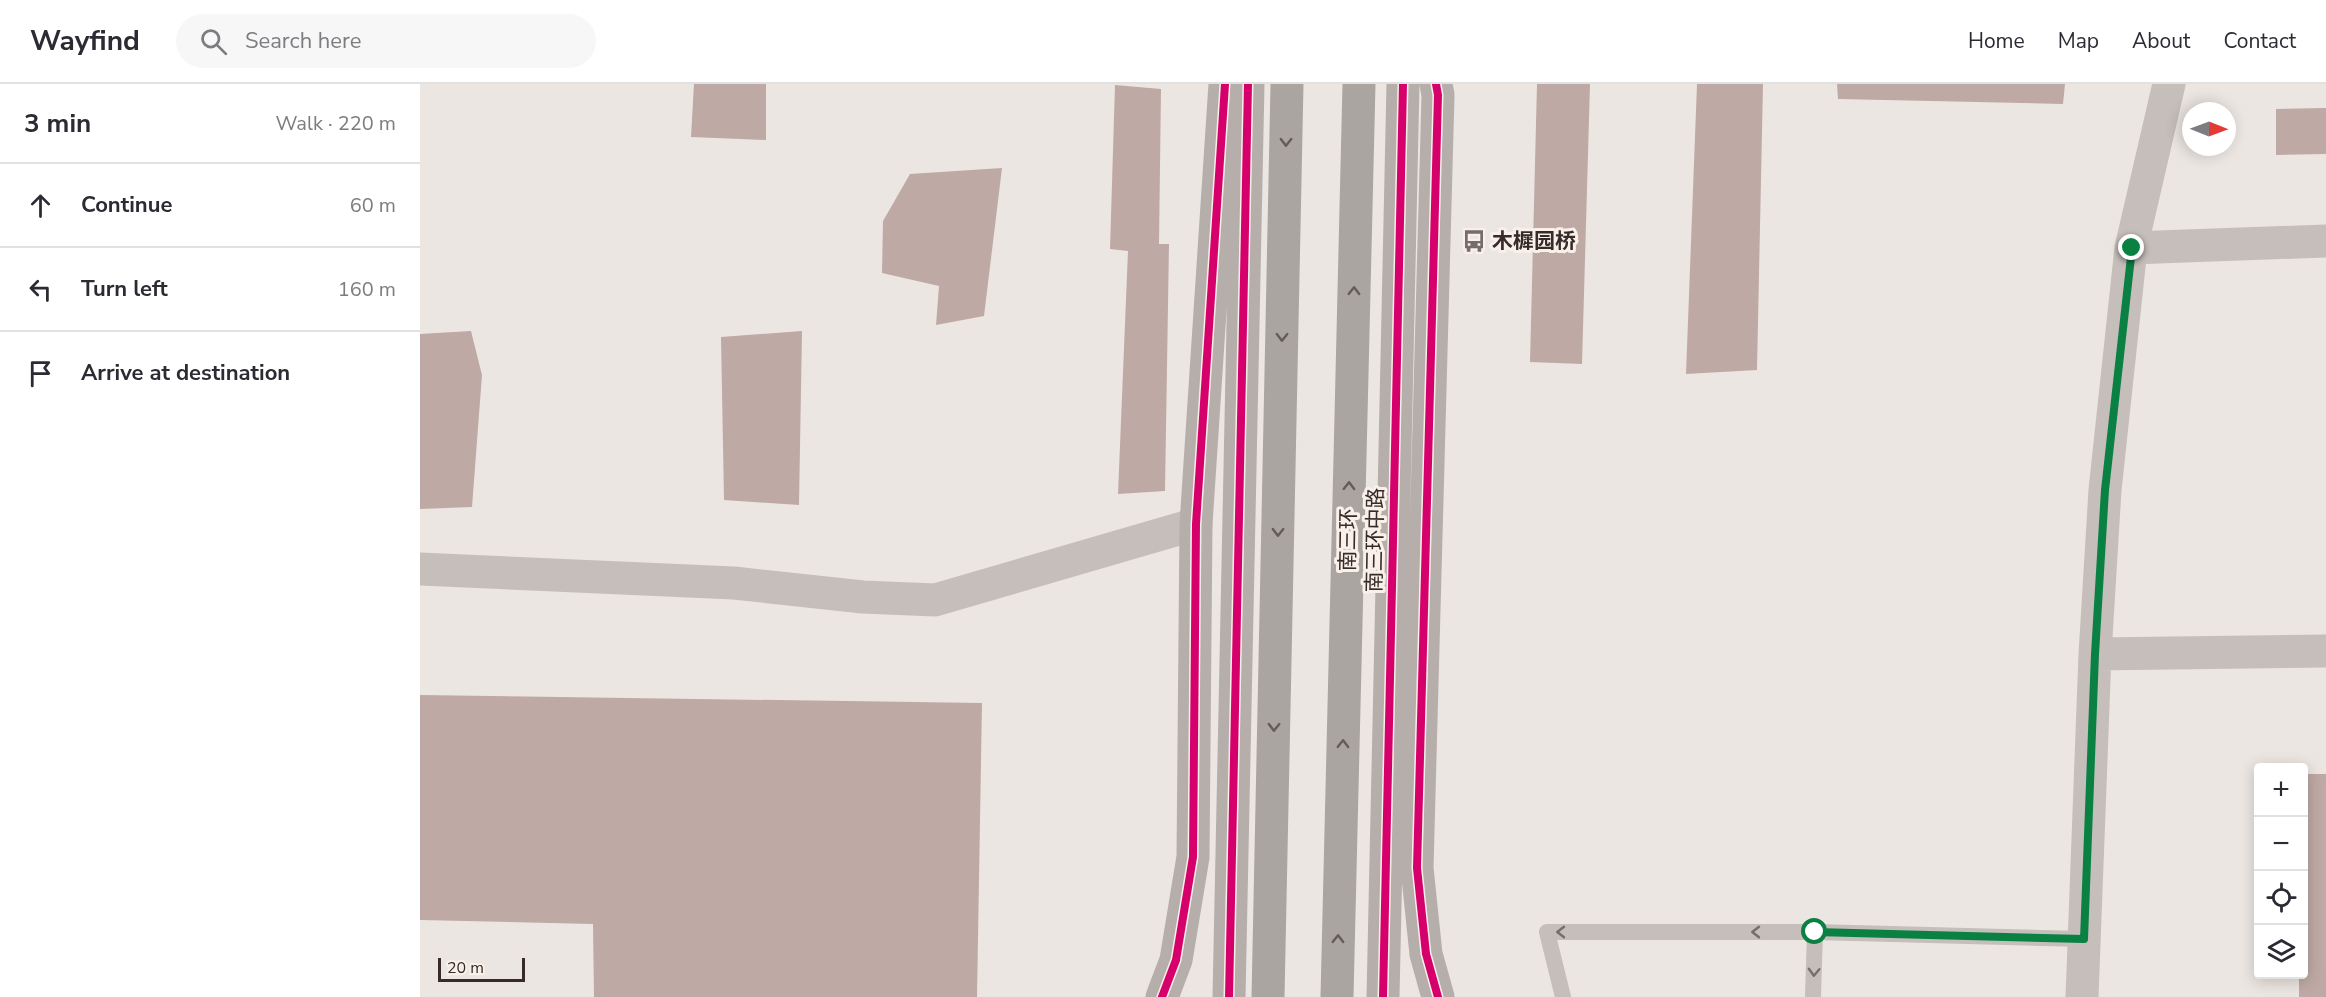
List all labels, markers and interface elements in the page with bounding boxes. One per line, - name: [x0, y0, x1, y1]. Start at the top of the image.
- search box: [176, 14, 596, 68]
- text: Wayfind: [30, 22, 140, 60]
- icon: search: [197, 25, 230, 58]
- text: Search here: [245, 26, 362, 56]
- text: Home: [1968, 27, 2025, 55]
- text: Map: [2058, 27, 2099, 55]
- text: About: [2132, 27, 2190, 55]
- text: Contact: [2223, 27, 2296, 55]
- north arrow: [2182, 102, 2236, 156]
- text: 3 min: [24, 106, 91, 141]
- text: Walk · 220 m: [276, 110, 396, 137]
- one-way arrow: [1280, 138, 1292, 147]
- icon: ahead: [24, 189, 57, 222]
- text: Continue: [81, 190, 172, 220]
- text: 60 m: [350, 192, 396, 219]
- place label: 木樨园桥: [1492, 227, 1576, 255]
- bus stop icon: 木樨园桥: [1461, 228, 1487, 254]
- route end: [2118, 234, 2144, 260]
- icon: left: [24, 273, 57, 306]
- text: Turn left: [81, 274, 168, 304]
- text: 160 m: [338, 276, 396, 303]
- one-way arrow: [1348, 286, 1360, 295]
- one-way arrow: [1276, 333, 1288, 342]
- icon: arrive: [24, 357, 57, 390]
- text: Arrive at destination: [81, 358, 290, 388]
- one-way arrow: [1343, 481, 1356, 490]
- street label: 南三环中路: [1360, 487, 1390, 593]
- street label: 南三环: [1333, 508, 1363, 572]
- one-way arrow: [1272, 528, 1284, 537]
- one-way arrow: [1268, 723, 1280, 732]
- one-way arrow: [1337, 739, 1349, 748]
- map controls: [2254, 763, 2308, 979]
- button: +: [2254, 763, 2308, 817]
- button: −: [2254, 817, 2308, 871]
- button: locate: [2254, 871, 2308, 925]
- route start: [1801, 918, 1827, 944]
- button: layers: [2254, 925, 2308, 979]
- one-way arrow: [1557, 926, 1566, 938]
- one-way arrow: [1752, 926, 1761, 938]
- one-way arrow: [1332, 934, 1344, 943]
- scale bar: [438, 955, 525, 982]
- text: 20 m: [447, 957, 484, 979]
- one-way arrow: [1807, 968, 1820, 977]

